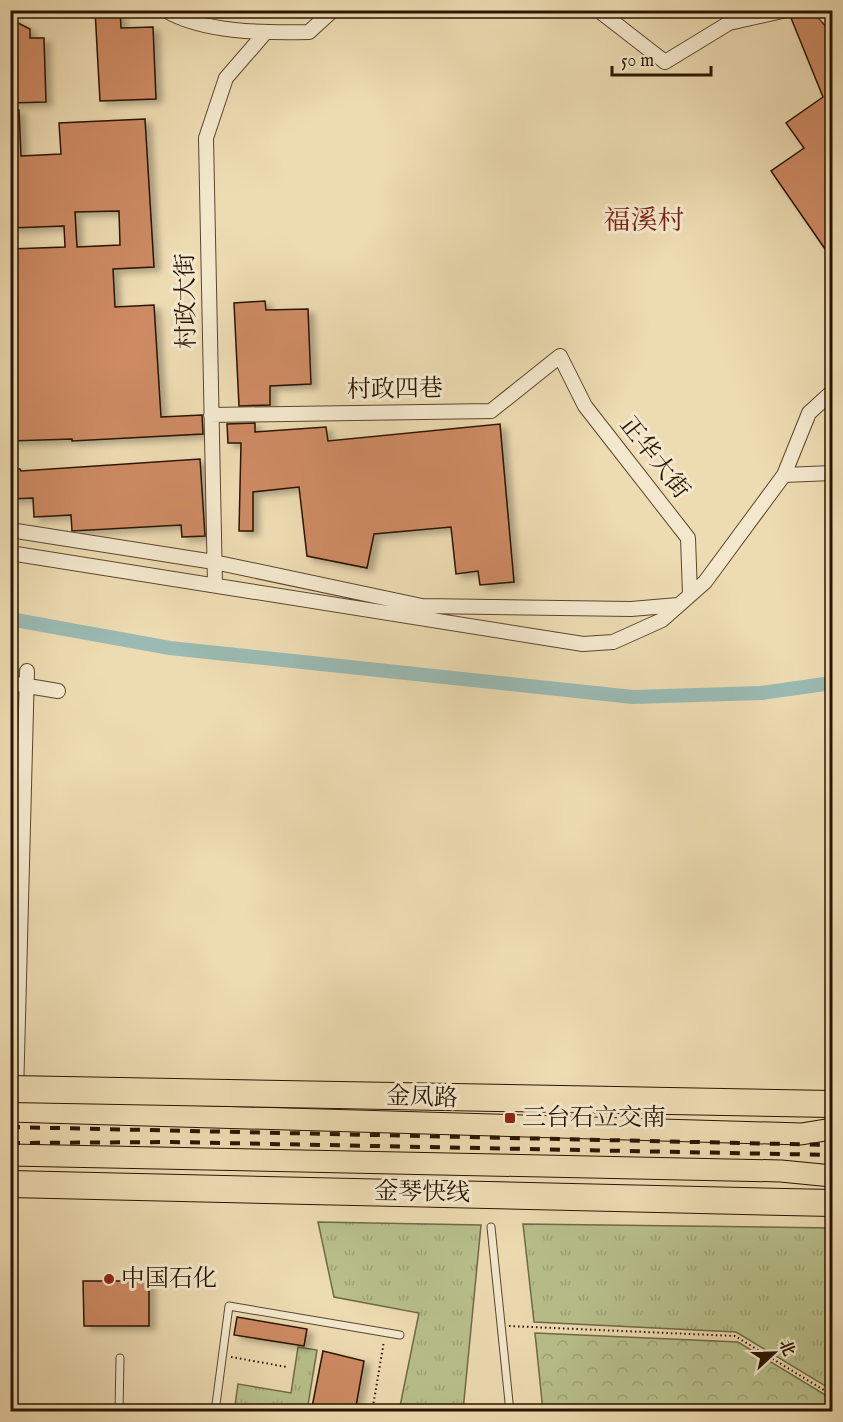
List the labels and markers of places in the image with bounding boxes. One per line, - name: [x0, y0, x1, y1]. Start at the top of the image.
- place label: 三台石立交南: [522, 1103, 666, 1134]
- marker: 三台石立交南: [503, 1111, 517, 1125]
- place label: 中国石化: [121, 1264, 217, 1295]
- marker: 中国石化: [102, 1272, 116, 1286]

